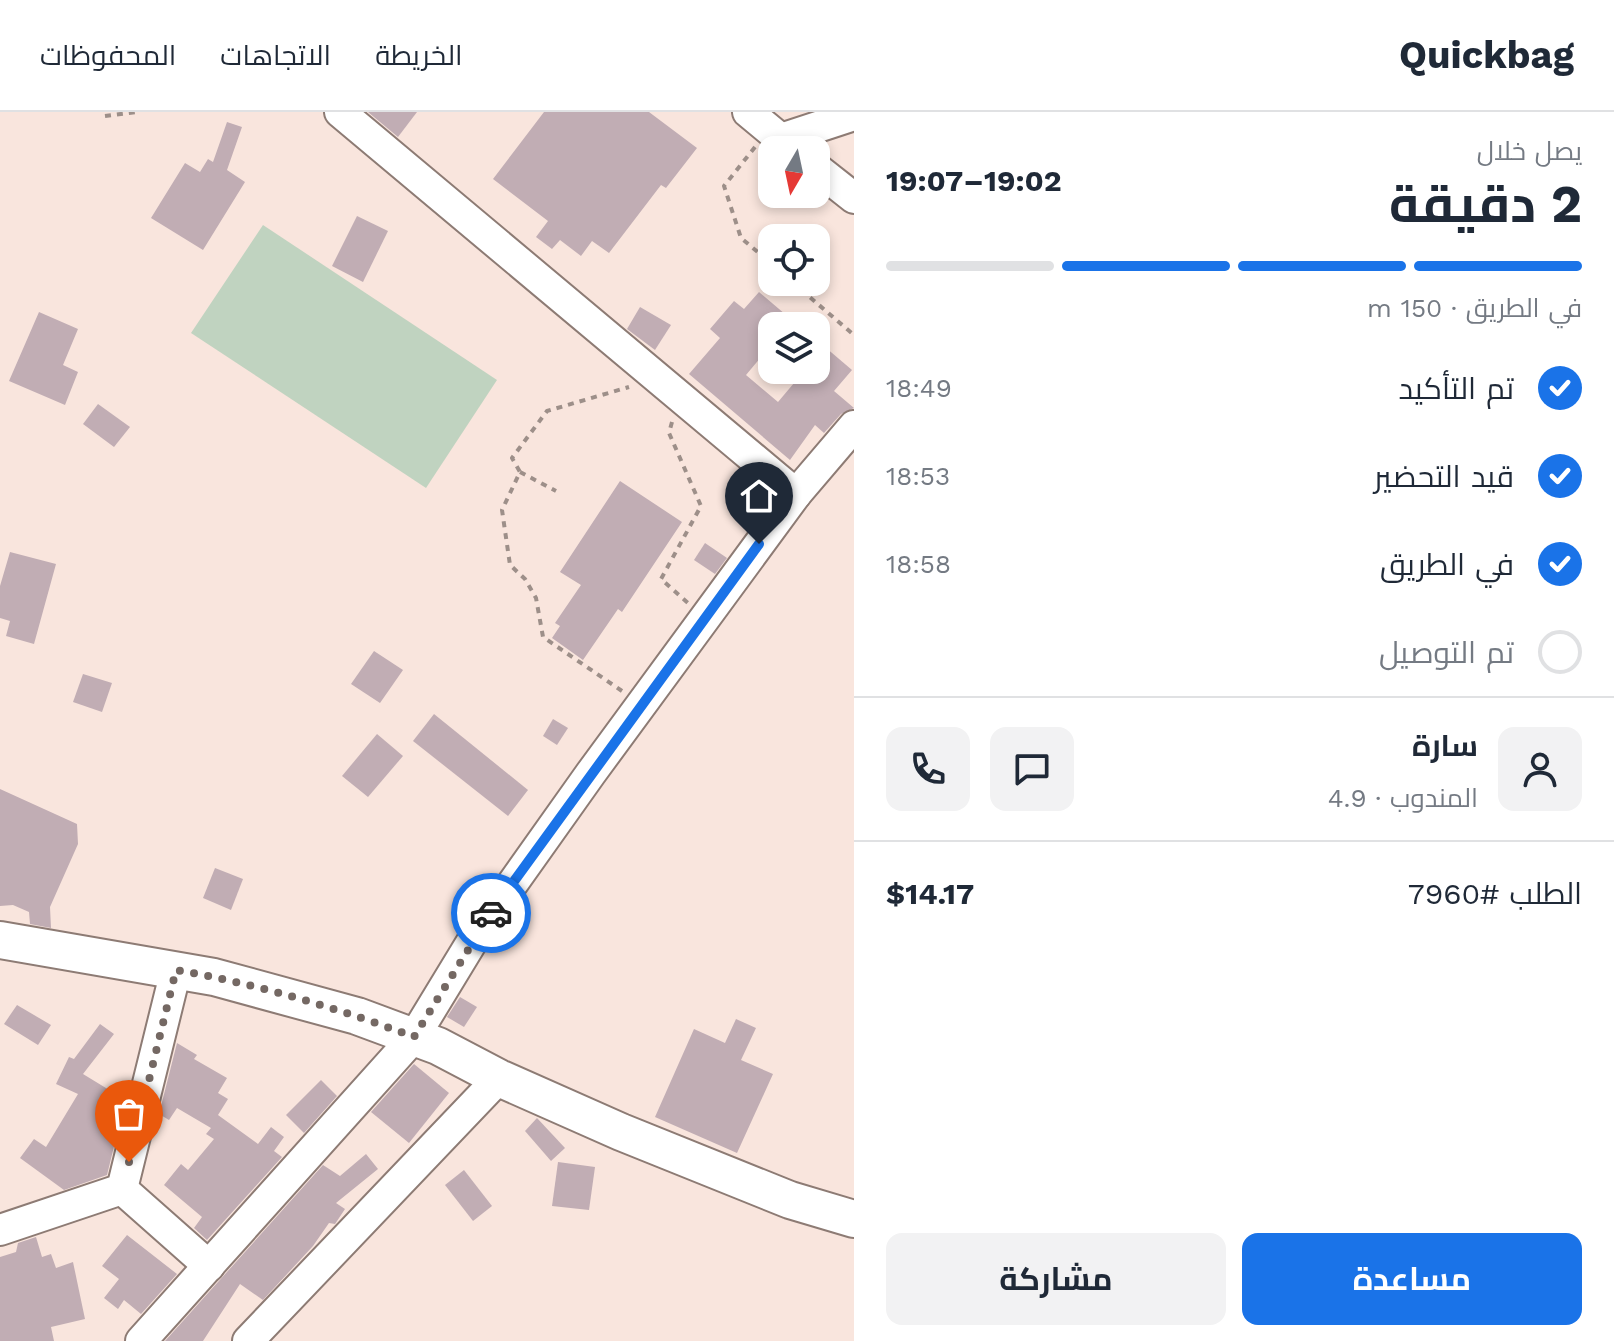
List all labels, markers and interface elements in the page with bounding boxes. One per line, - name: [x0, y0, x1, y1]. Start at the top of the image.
- text: Quickbag: [1399, 33, 1574, 77]
- text: المحفوظات: [40, 39, 176, 72]
- text: الاتجاهات: [220, 39, 331, 72]
- text: الخريطة: [375, 39, 463, 72]
- north arrow: [758, 136, 830, 208]
- map controls: [758, 136, 830, 384]
- text: يصل خلال: [1477, 136, 1582, 166]
- text: 19:02–19:07: [886, 163, 1062, 198]
- text: 2 دقيقة: [1389, 174, 1582, 235]
- button: locate: [758, 224, 830, 296]
- text: في الطريق · 150 m: [1367, 293, 1582, 323]
- button: layers: [758, 312, 830, 384]
- icon: check: [1538, 366, 1582, 410]
- text: تم التأكيد: [1398, 371, 1514, 406]
- text: 18:49: [886, 373, 952, 403]
- icon: check: [1538, 454, 1582, 498]
- text: قيد التحضير: [1374, 459, 1514, 494]
- text: 18:53: [886, 461, 950, 491]
- pin: [725, 462, 793, 544]
- icon: home: [737, 474, 781, 518]
- icon: check: [1538, 542, 1582, 586]
- text: في الطريق: [1380, 547, 1514, 582]
- text: 18:58: [886, 549, 951, 579]
- text: تم التوصيل: [1379, 635, 1514, 670]
- button: phone: [886, 727, 970, 811]
- button: chat: [990, 727, 1074, 811]
- button: person: [1498, 727, 1582, 811]
- text: سارة: [1412, 728, 1478, 763]
- text: المندوب · 4.9: [1328, 783, 1478, 813]
- courier: [451, 873, 531, 953]
- text: $14.17: [886, 876, 974, 911]
- text: الطلب #7960: [1408, 876, 1582, 911]
- icon: car: [469, 891, 513, 935]
- pin: [95, 1080, 163, 1162]
- icon: bag: [107, 1092, 151, 1136]
- button: مشاركة: [886, 1233, 1226, 1325]
- button: مساعدة: [1242, 1233, 1582, 1325]

